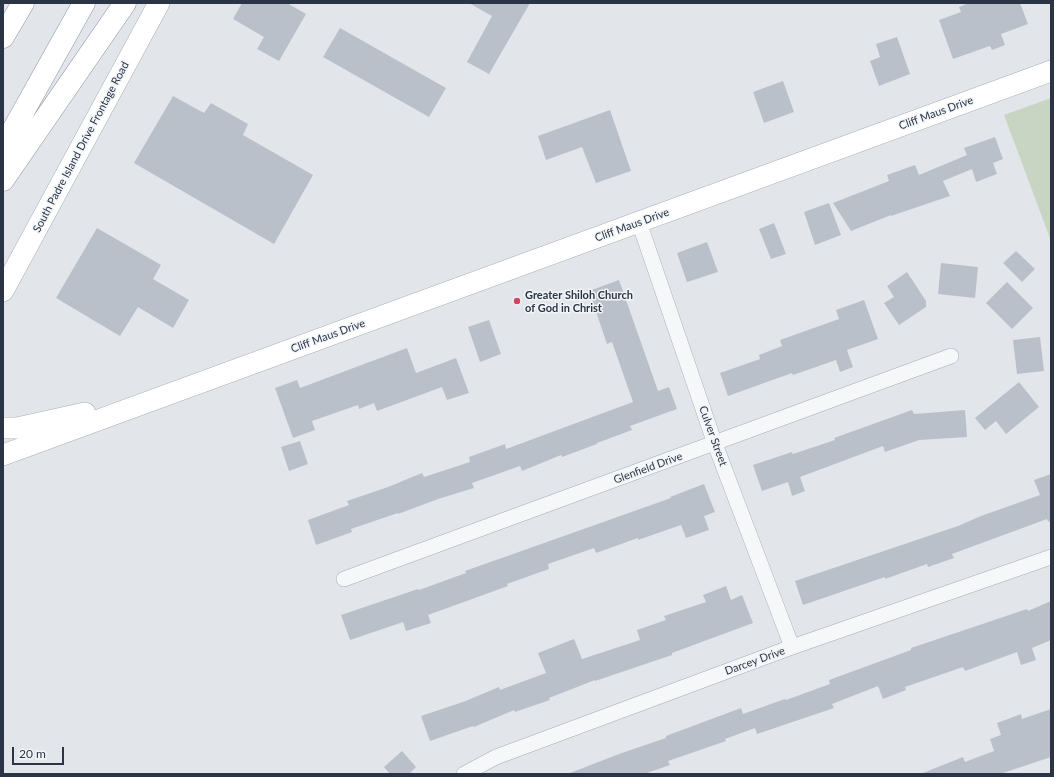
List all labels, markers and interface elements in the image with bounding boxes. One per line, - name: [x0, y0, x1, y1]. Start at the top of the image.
- street label: South Padre Island Drive Frontage Road: [30, 59, 132, 235]
- street label: Cliff Maus Drive: [897, 93, 975, 133]
- street label: Cliff Maus Drive: [593, 205, 671, 245]
- place label: Greater Shiloh Church of God in Christ: [525, 288, 633, 314]
- marker: Greater Shiloh Church of God in Christ: [512, 296, 522, 306]
- street label: Cliff Maus Drive: [289, 316, 367, 356]
- street label: Culver Street: [696, 404, 730, 468]
- street label: Glenfield Drive: [612, 449, 684, 487]
- street label: Darcey Drive: [723, 644, 787, 678]
- scale bar: [14, 739, 66, 765]
- text: 20 m: [19, 746, 46, 761]

